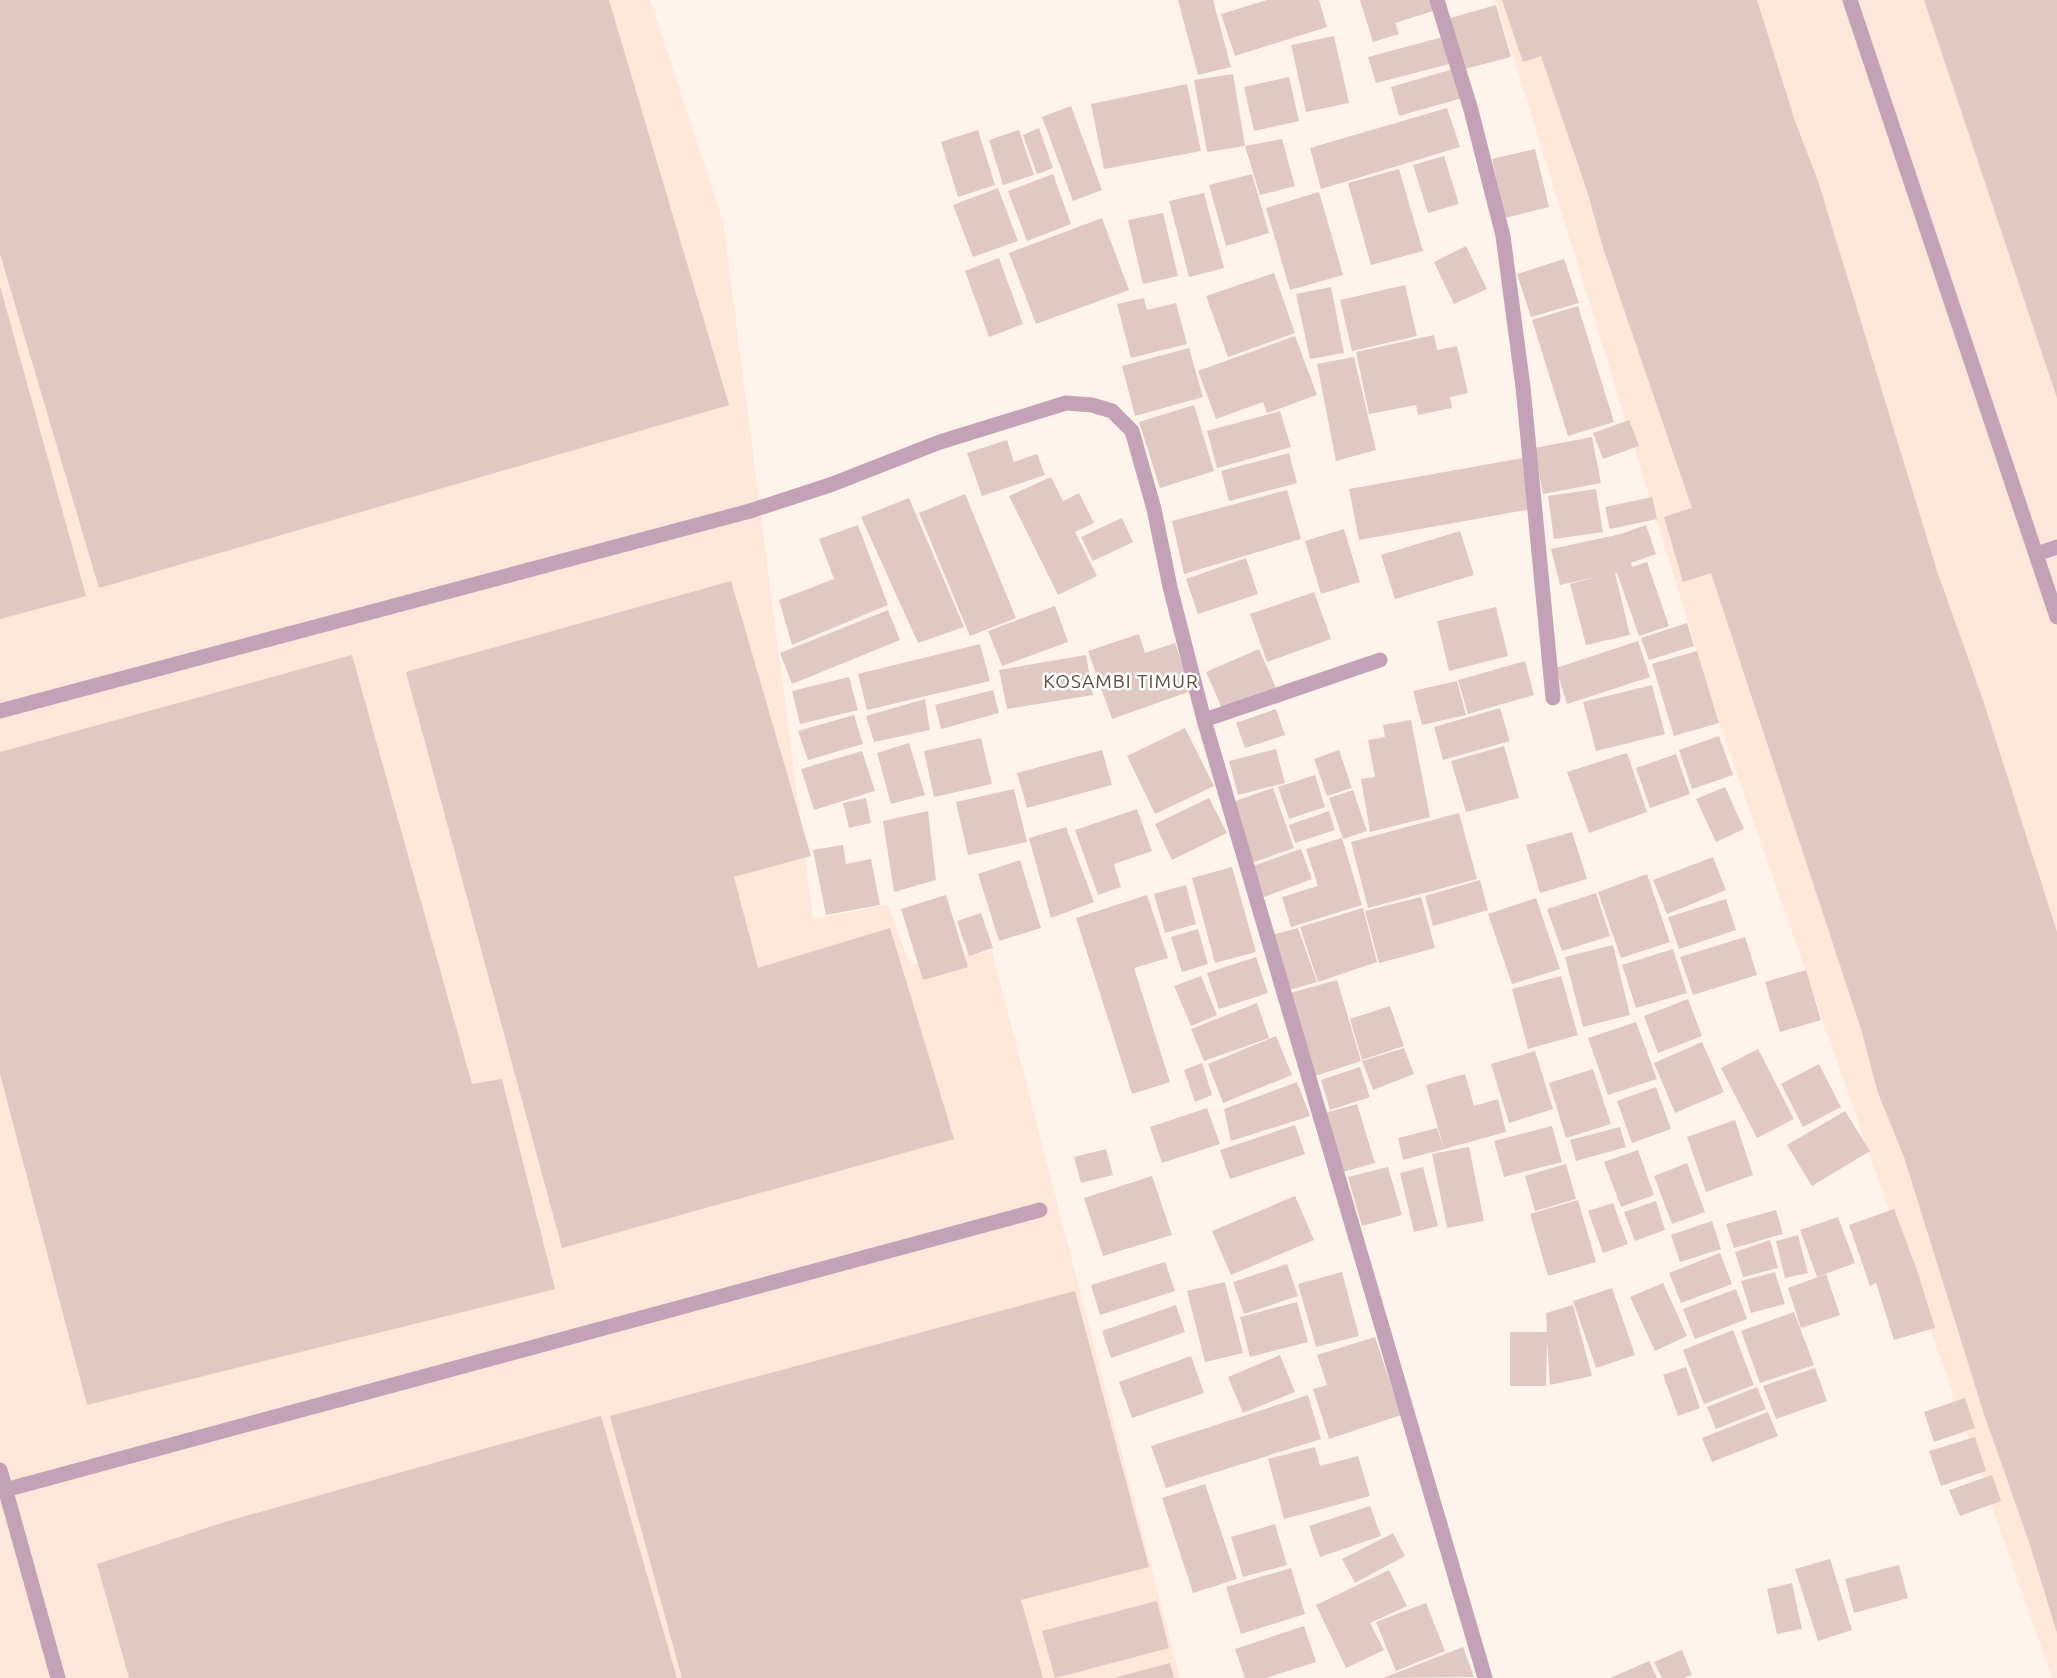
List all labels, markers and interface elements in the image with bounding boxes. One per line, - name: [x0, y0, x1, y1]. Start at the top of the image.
- district label: KOSAMBI TIMUR: [1043, 670, 1199, 692]

